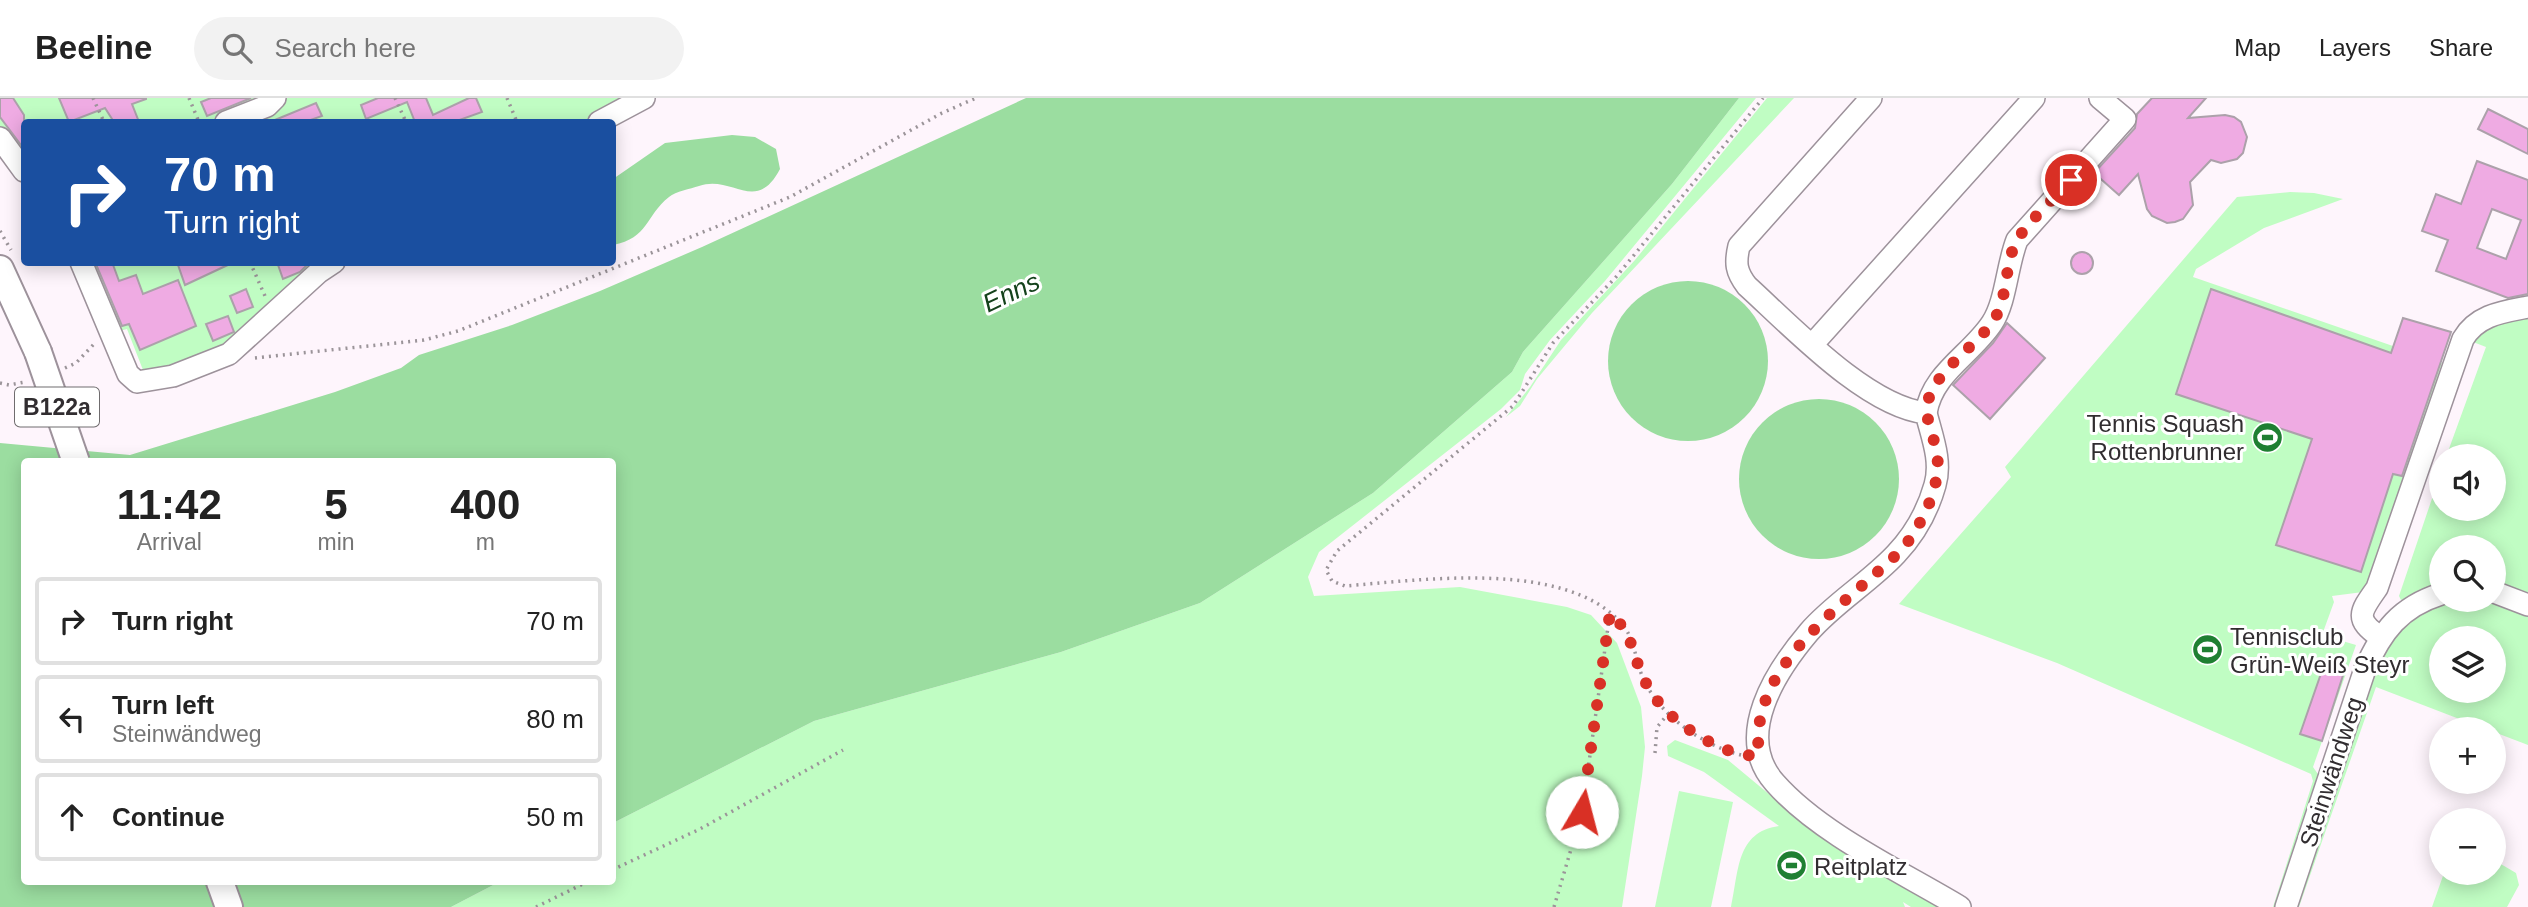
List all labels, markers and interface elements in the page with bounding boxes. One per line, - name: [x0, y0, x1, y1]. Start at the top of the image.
- search box: [194, 17, 684, 80]
- text: Beeline: [35, 29, 152, 66]
- icon: search: [218, 29, 256, 67]
- text: Search here: [274, 33, 416, 63]
- text: Map: [2234, 34, 2281, 61]
- text: Layers: [2319, 34, 2391, 61]
- text: Share: [2429, 34, 2493, 61]
- icon: right: [49, 147, 140, 238]
- text: 70 m: [164, 147, 276, 201]
- pin: [2041, 150, 2101, 210]
- icon: arrive: [2052, 161, 2090, 199]
- text: Turn right: [164, 204, 300, 240]
- water label: Enns: [978, 266, 1044, 318]
- road number: B122a: [15, 388, 99, 426]
- place label: Tennis Squash Rottenbrunner: [2087, 410, 2244, 465]
- sports icon: Tennis Squash Rottenbrunner: [2250, 420, 2284, 454]
- map controls: [2429, 444, 2506, 885]
- button: sound: [2429, 444, 2506, 521]
- text: 11:42: [117, 481, 222, 528]
- text: 5: [324, 481, 348, 528]
- text: 400: [450, 481, 520, 528]
- text: Arrival: [137, 529, 202, 555]
- text: min: [317, 529, 355, 555]
- text: m: [476, 529, 495, 555]
- button: search: [2429, 535, 2506, 612]
- icon: right: [53, 602, 91, 640]
- text: Turn right: [112, 606, 233, 636]
- text: 70 m: [526, 606, 584, 636]
- place label: Tennisclub Grün-Weiß Steyr: [2230, 623, 2410, 678]
- button: layers: [2429, 626, 2506, 703]
- sports icon: Tennisclub Grün-Weiß Steyr: [2190, 633, 2224, 667]
- text: Turn left: [112, 690, 214, 720]
- street label: Steinwändweg: [2294, 694, 2368, 850]
- icon: left: [53, 700, 91, 738]
- text: 80 m: [526, 704, 584, 734]
- button: +: [2429, 717, 2506, 794]
- text: Steinwändweg: [112, 721, 262, 747]
- position arrow: [1545, 775, 1619, 849]
- icon: ahead: [53, 798, 91, 836]
- text: Continue: [112, 802, 225, 832]
- text: 50 m: [526, 802, 584, 832]
- button: −: [2429, 808, 2506, 885]
- sports icon: Reitplatz: [1774, 849, 1808, 883]
- place label: Reitplatz: [1814, 853, 1907, 880]

